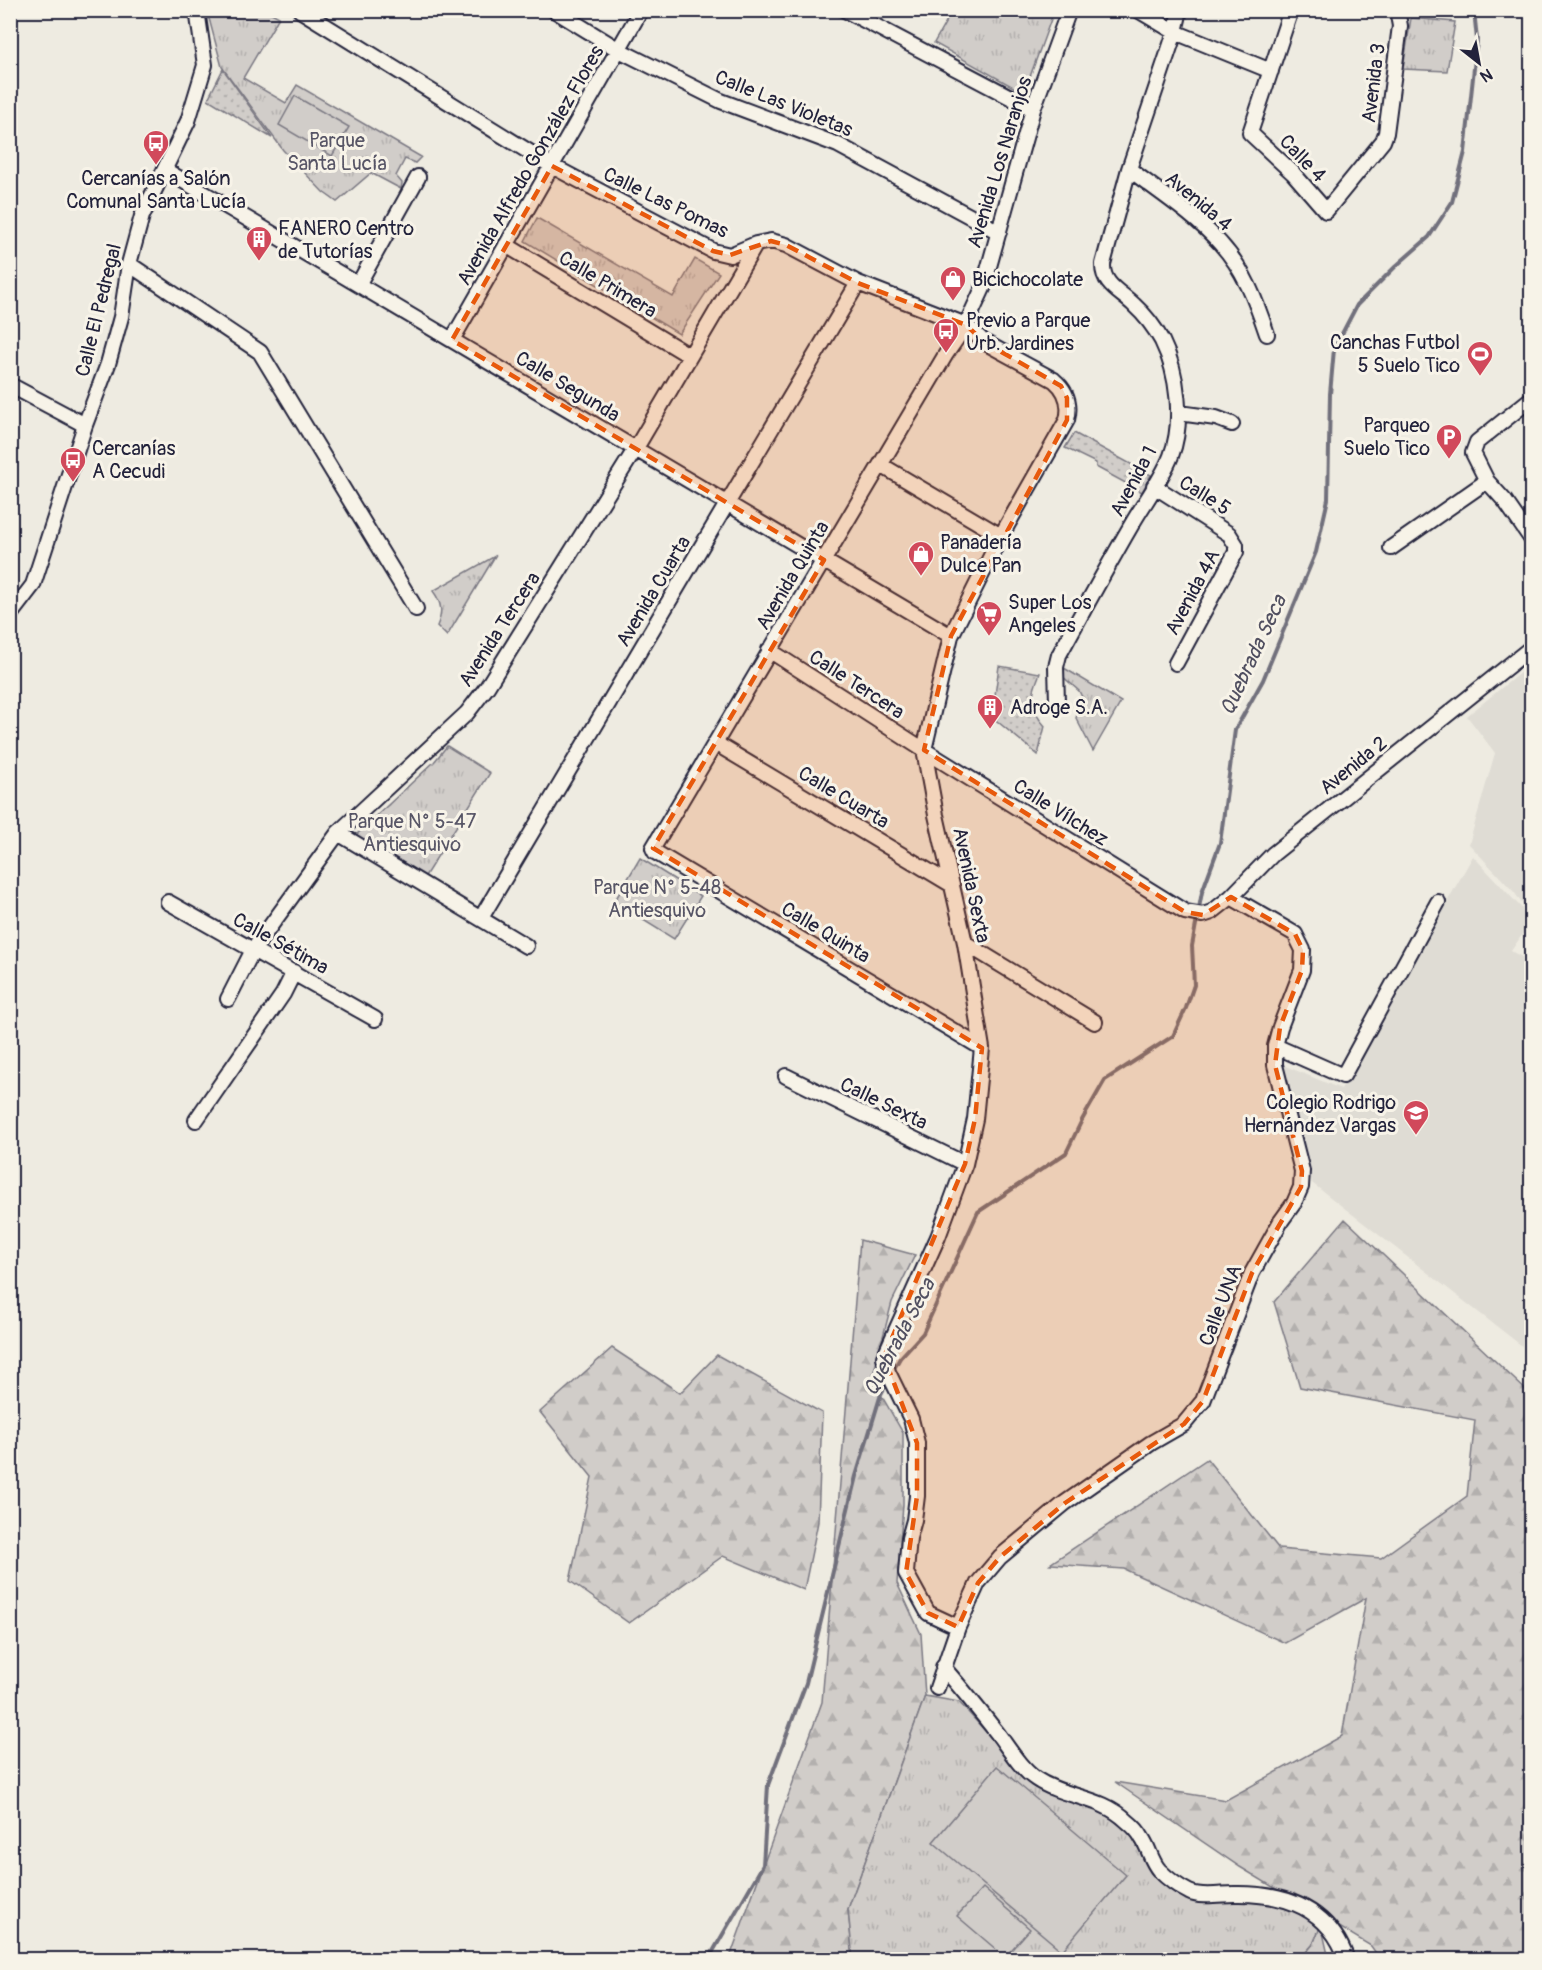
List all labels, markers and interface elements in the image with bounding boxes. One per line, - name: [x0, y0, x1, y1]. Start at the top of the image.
- north arrow: [1449, 33, 1509, 93]
- street label: Avenida Alfredo González Flores: [451, 41, 609, 290]
- street label: Avenida 3: [1356, 42, 1391, 124]
- street label: Calle Las Violetas: [711, 64, 856, 143]
- text: N: [1476, 64, 1496, 86]
- street label: Avenida Los Naranjos: [961, 73, 1037, 251]
- bus stop icon: Cercanías a Salón Comunal Santa Lucía: [141, 128, 171, 166]
- park label: Parque Santa Lucía: [287, 128, 387, 176]
- street label: Calle 4: [1274, 129, 1332, 188]
- street label: Calle Las Pomas: [599, 161, 733, 244]
- place label: Cercanías a Salón Comunal Santa Lucía: [66, 166, 246, 214]
- street label: Avenida 4: [1160, 166, 1238, 237]
- place label: FANERO Centro de Tutorías: [278, 216, 414, 264]
- building icon: FANERO Centro de Tutorías: [244, 224, 274, 262]
- street label: Calle El Pedregal: [70, 241, 127, 379]
- street label: Calle Primera: [554, 245, 661, 324]
- shop icon: Bicichocolate: [938, 264, 968, 302]
- place label: Bicichocolate: [972, 267, 1083, 292]
- place label: Previo a Parque Urb. Jardines: [966, 308, 1091, 356]
- bus stop icon: Previo a Parque Urb. Jardines: [931, 316, 961, 354]
- place label: Canchas Futbol 5 Suelo Tico: [1330, 330, 1460, 378]
- sports icon: Canchas Futbol 5 Suelo Tico: [1465, 339, 1495, 377]
- street label: Calle Segunda: [511, 345, 625, 427]
- place label: Parqueo Suelo Tico: [1343, 413, 1430, 461]
- parking icon: Parqueo Suelo Tico: [1434, 422, 1464, 460]
- place label: Cercanías A Cecudi: [92, 436, 175, 484]
- street label: Avenida 1: [1104, 442, 1162, 521]
- bus stop icon: Cercanías A Cecudi: [58, 445, 88, 483]
- street label: Calle 5: [1174, 470, 1235, 521]
- street label: Avenida Quinta: [750, 516, 835, 634]
- place label: Panadería Dulce Pan: [940, 530, 1022, 578]
- street label: Avenida Cuarta: [611, 531, 696, 651]
- shop icon: Panadería Dulce Pan: [906, 539, 936, 577]
- street label: Avenida 4A: [1160, 545, 1225, 639]
- street label: Avenida Tercera: [453, 567, 546, 691]
- place label: Super Los Angeles: [1008, 590, 1092, 638]
- water label: Quebrada Seca: [1214, 590, 1293, 719]
- supermarket icon: Super Los Angeles: [974, 599, 1004, 637]
- street label: Calle Tercera: [804, 644, 909, 725]
- building icon: Adroge S.A.: [975, 692, 1005, 730]
- place label: Adroge S.A.: [1010, 695, 1108, 720]
- street label: Avenida 2: [1314, 731, 1392, 800]
- street label: Calle Cuarta: [794, 761, 894, 834]
- street label: Calle Vílchez: [1009, 773, 1113, 852]
- park label: Parque N° 5-47 Antiesquivo: [348, 809, 477, 857]
- street label: Avenida Sexta: [947, 825, 996, 945]
- park label: Parque N° 5-48 Antiesquivo: [593, 875, 721, 923]
- street label: Calle Quinta: [777, 896, 875, 969]
- street label: Calle Sétima: [228, 907, 333, 980]
- street label: Calle Sexta: [836, 1072, 932, 1135]
- place label: Colegio Rodrigo Hernández Vargas: [1244, 1090, 1396, 1138]
- school or university icon: Colegio Rodrigo Hernández Vargas: [1401, 1098, 1431, 1136]
- street label: Calle UNA: [1194, 1261, 1247, 1349]
- water label: Quebrada Seca: [857, 1273, 942, 1401]

